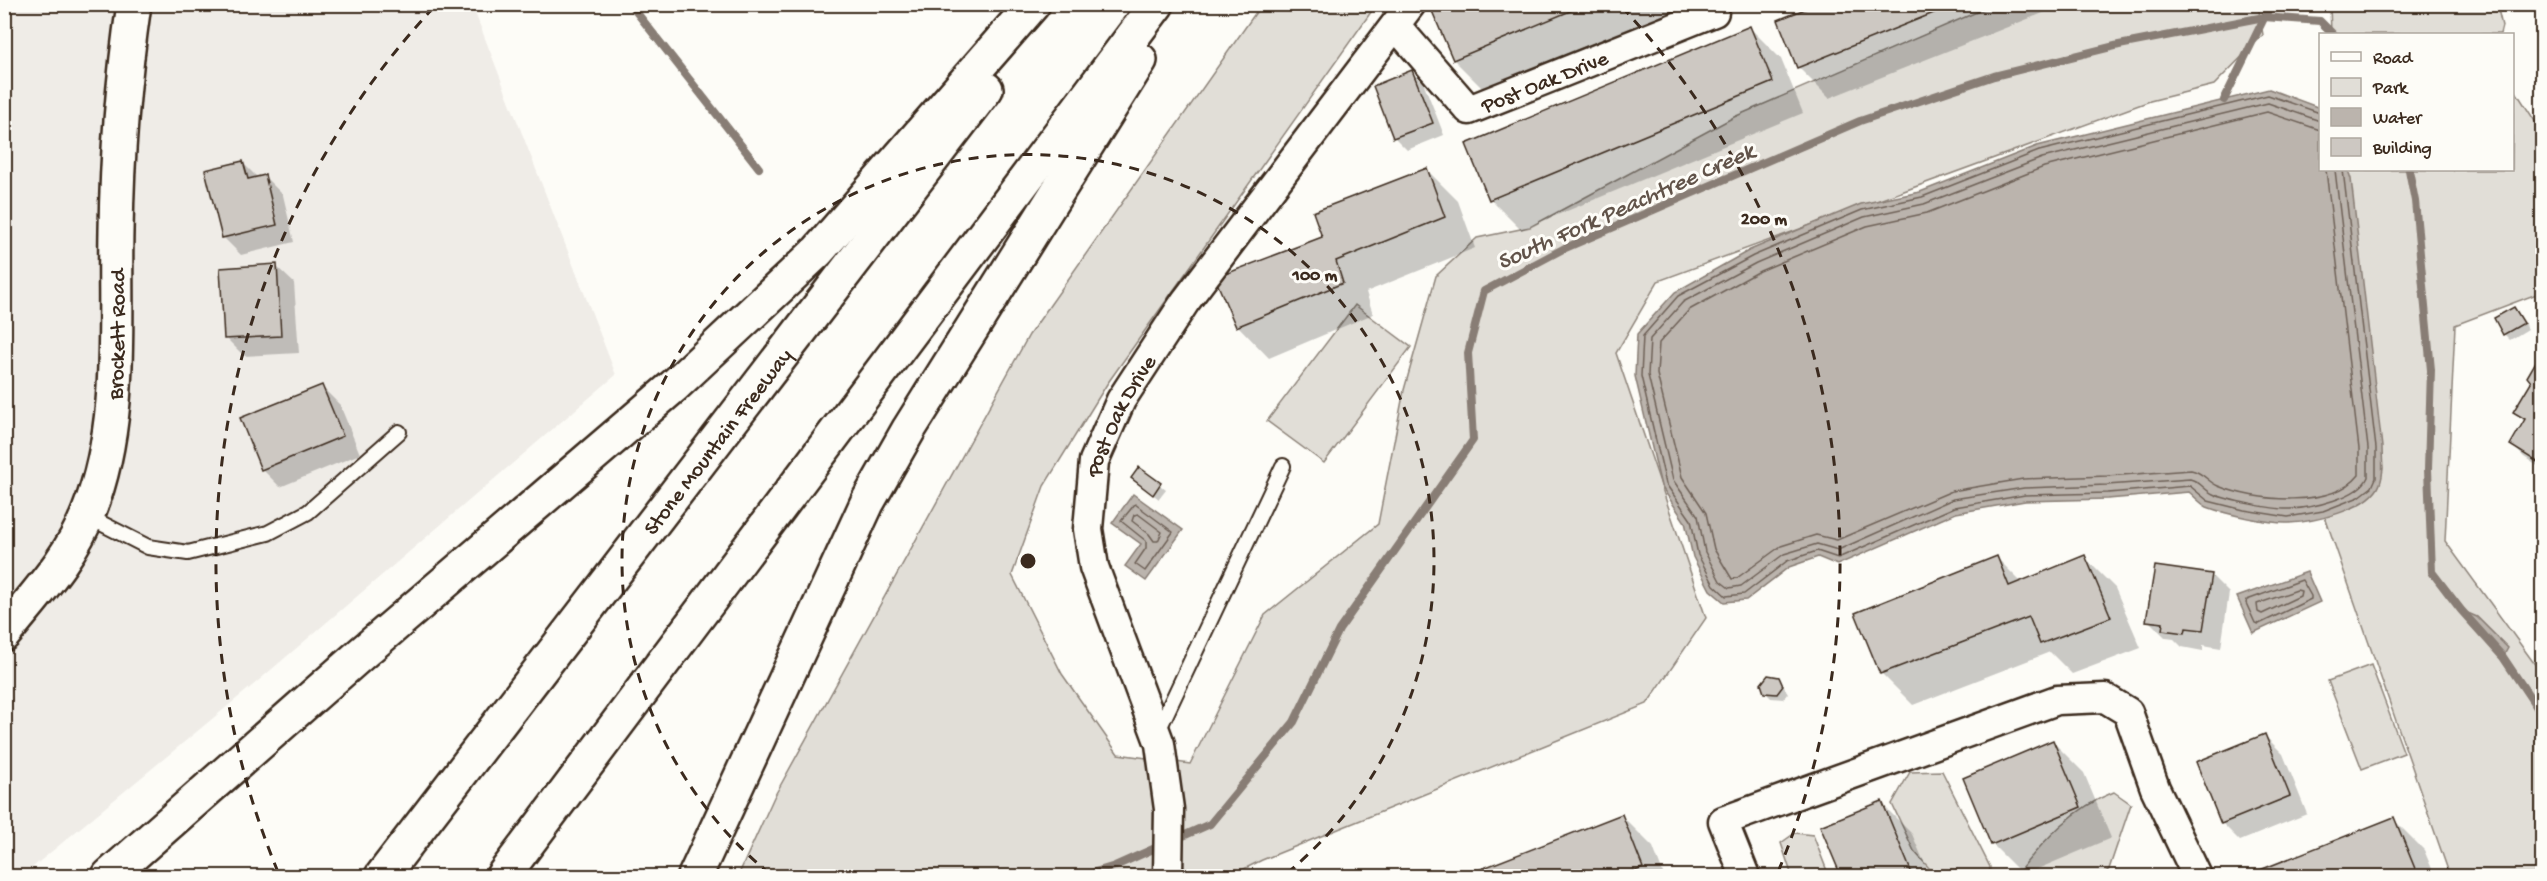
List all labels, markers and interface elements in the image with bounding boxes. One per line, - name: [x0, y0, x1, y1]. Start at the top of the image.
- legend: [2319, 33, 2514, 171]
- street label: Post Oak Drive: [1477, 46, 1613, 121]
- text: Road: [2373, 49, 2414, 70]
- text: Park: [2372, 79, 2409, 100]
- text: Water: [2373, 109, 2423, 130]
- water label: South Fork Peachtree Creek: [1493, 137, 1762, 278]
- text: Building: [2372, 139, 2432, 160]
- text: 200 m: [1741, 210, 1787, 231]
- text: 100 m: [1292, 266, 1338, 287]
- street label: Brockett Road: [104, 267, 133, 402]
- street label: Stone Mountain Freeway: [639, 344, 799, 542]
- street label: Post Oak Drive: [1084, 351, 1164, 479]
- centre of rings: [1018, 551, 1038, 571]

